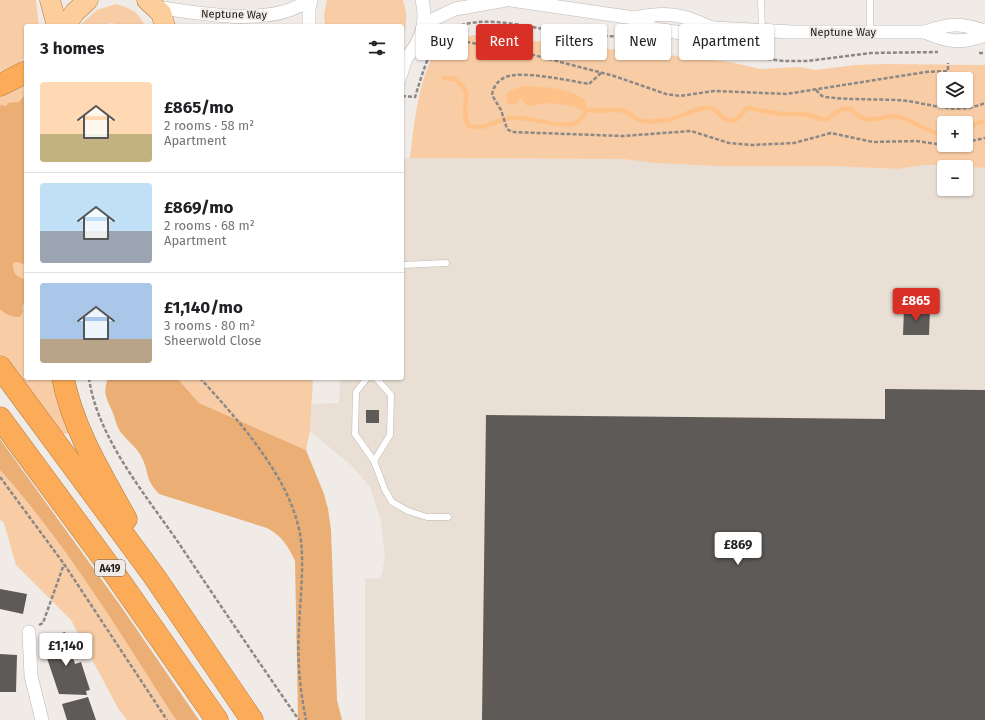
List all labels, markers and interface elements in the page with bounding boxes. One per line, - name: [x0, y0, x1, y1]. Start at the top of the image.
- street label: Neptune Way: [201, 7, 268, 22]
- chip: Buy: [416, 24, 468, 60]
- chip: Rent: [476, 24, 533, 60]
- chip: Filters: [541, 24, 607, 60]
- chip: New: [615, 24, 671, 60]
- chip: Apartment: [679, 24, 774, 60]
- street label: Neptune Way: [810, 26, 876, 39]
- icon: filters: [366, 37, 388, 59]
- text: 3 homes: [40, 38, 105, 59]
- map controls: [937, 72, 973, 196]
- button: layers: [937, 72, 973, 108]
- text: £865/mo: [164, 97, 234, 118]
- icon: home: [72, 98, 120, 146]
- button: +: [937, 116, 973, 152]
- text: 2 rooms · 58 m²: [164, 118, 254, 133]
- text: Apartment: [164, 133, 226, 148]
- button: −: [937, 160, 973, 196]
- text: £869/mo: [164, 197, 234, 218]
- icon: home: [72, 199, 120, 247]
- text: 2 rooms · 68 m²: [164, 218, 255, 233]
- text: Apartment: [164, 233, 226, 248]
- pin: £865: [892, 288, 940, 322]
- text: £865: [902, 293, 930, 308]
- text: £1,140/mo: [164, 297, 243, 318]
- icon: home: [72, 299, 120, 347]
- text: 3 rooms · 80 m²: [164, 318, 255, 333]
- text: Sheerwold Close: [164, 333, 261, 348]
- pin: £869: [714, 532, 762, 566]
- text: £869: [724, 537, 752, 552]
- road number: A419: [95, 560, 125, 576]
- pin: £1,140: [33, 633, 99, 667]
- text: £1,140: [48, 638, 84, 653]

